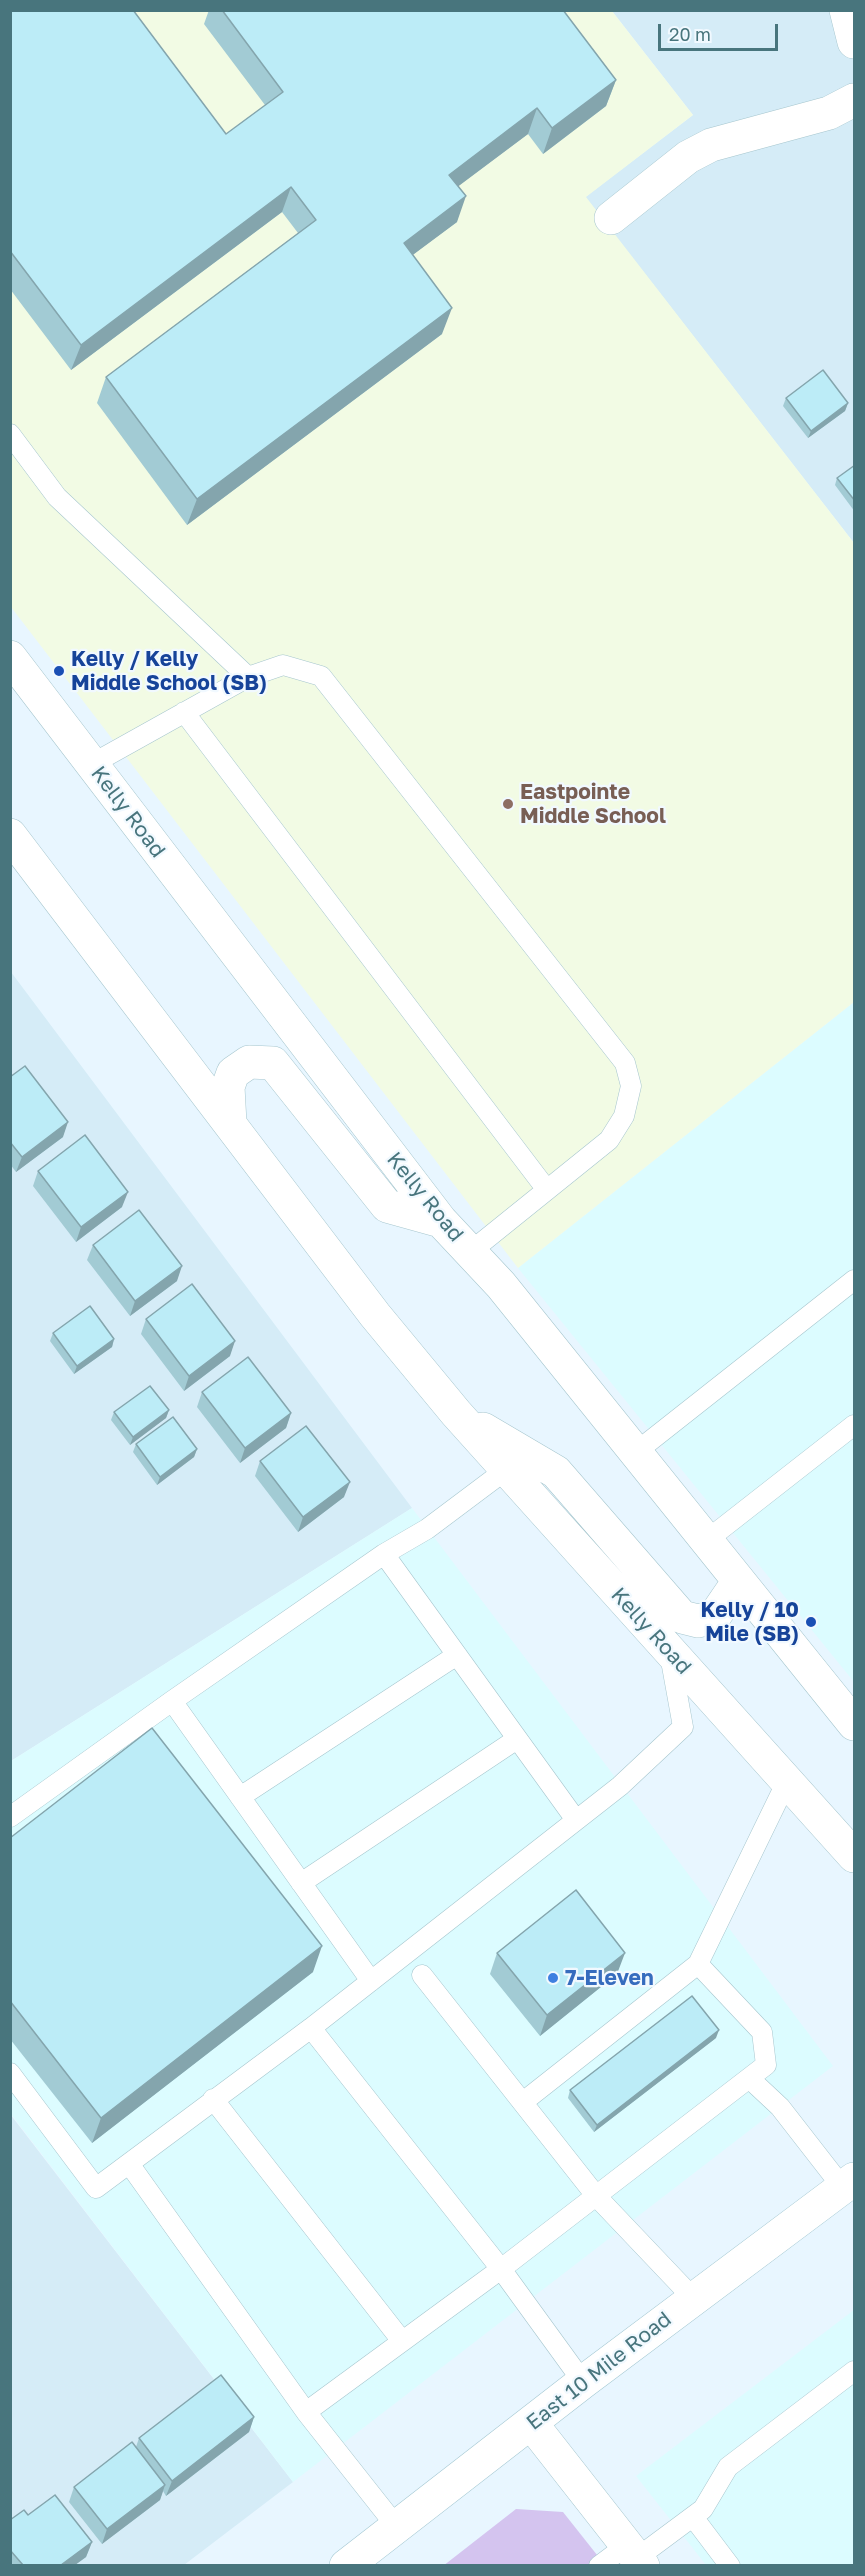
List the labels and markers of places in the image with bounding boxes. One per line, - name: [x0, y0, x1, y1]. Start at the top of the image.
- place label: Kelly / Kelly Middle School (SB): [71, 646, 267, 696]
- marker: Kelly / Kelly Middle School (SB): [52, 664, 66, 678]
- place label: Eastpointe Middle School: [520, 779, 666, 829]
- marker: Eastpointe Middle School: [501, 797, 515, 811]
- place label: Kelly / 10 Mile (SB): [701, 1597, 799, 1647]
- marker: Kelly / 10 Mile (SB): [804, 1615, 818, 1629]
- place label: 7-Eleven: [565, 1965, 654, 1991]
- marker: 7-Eleven: [546, 1971, 560, 1985]

